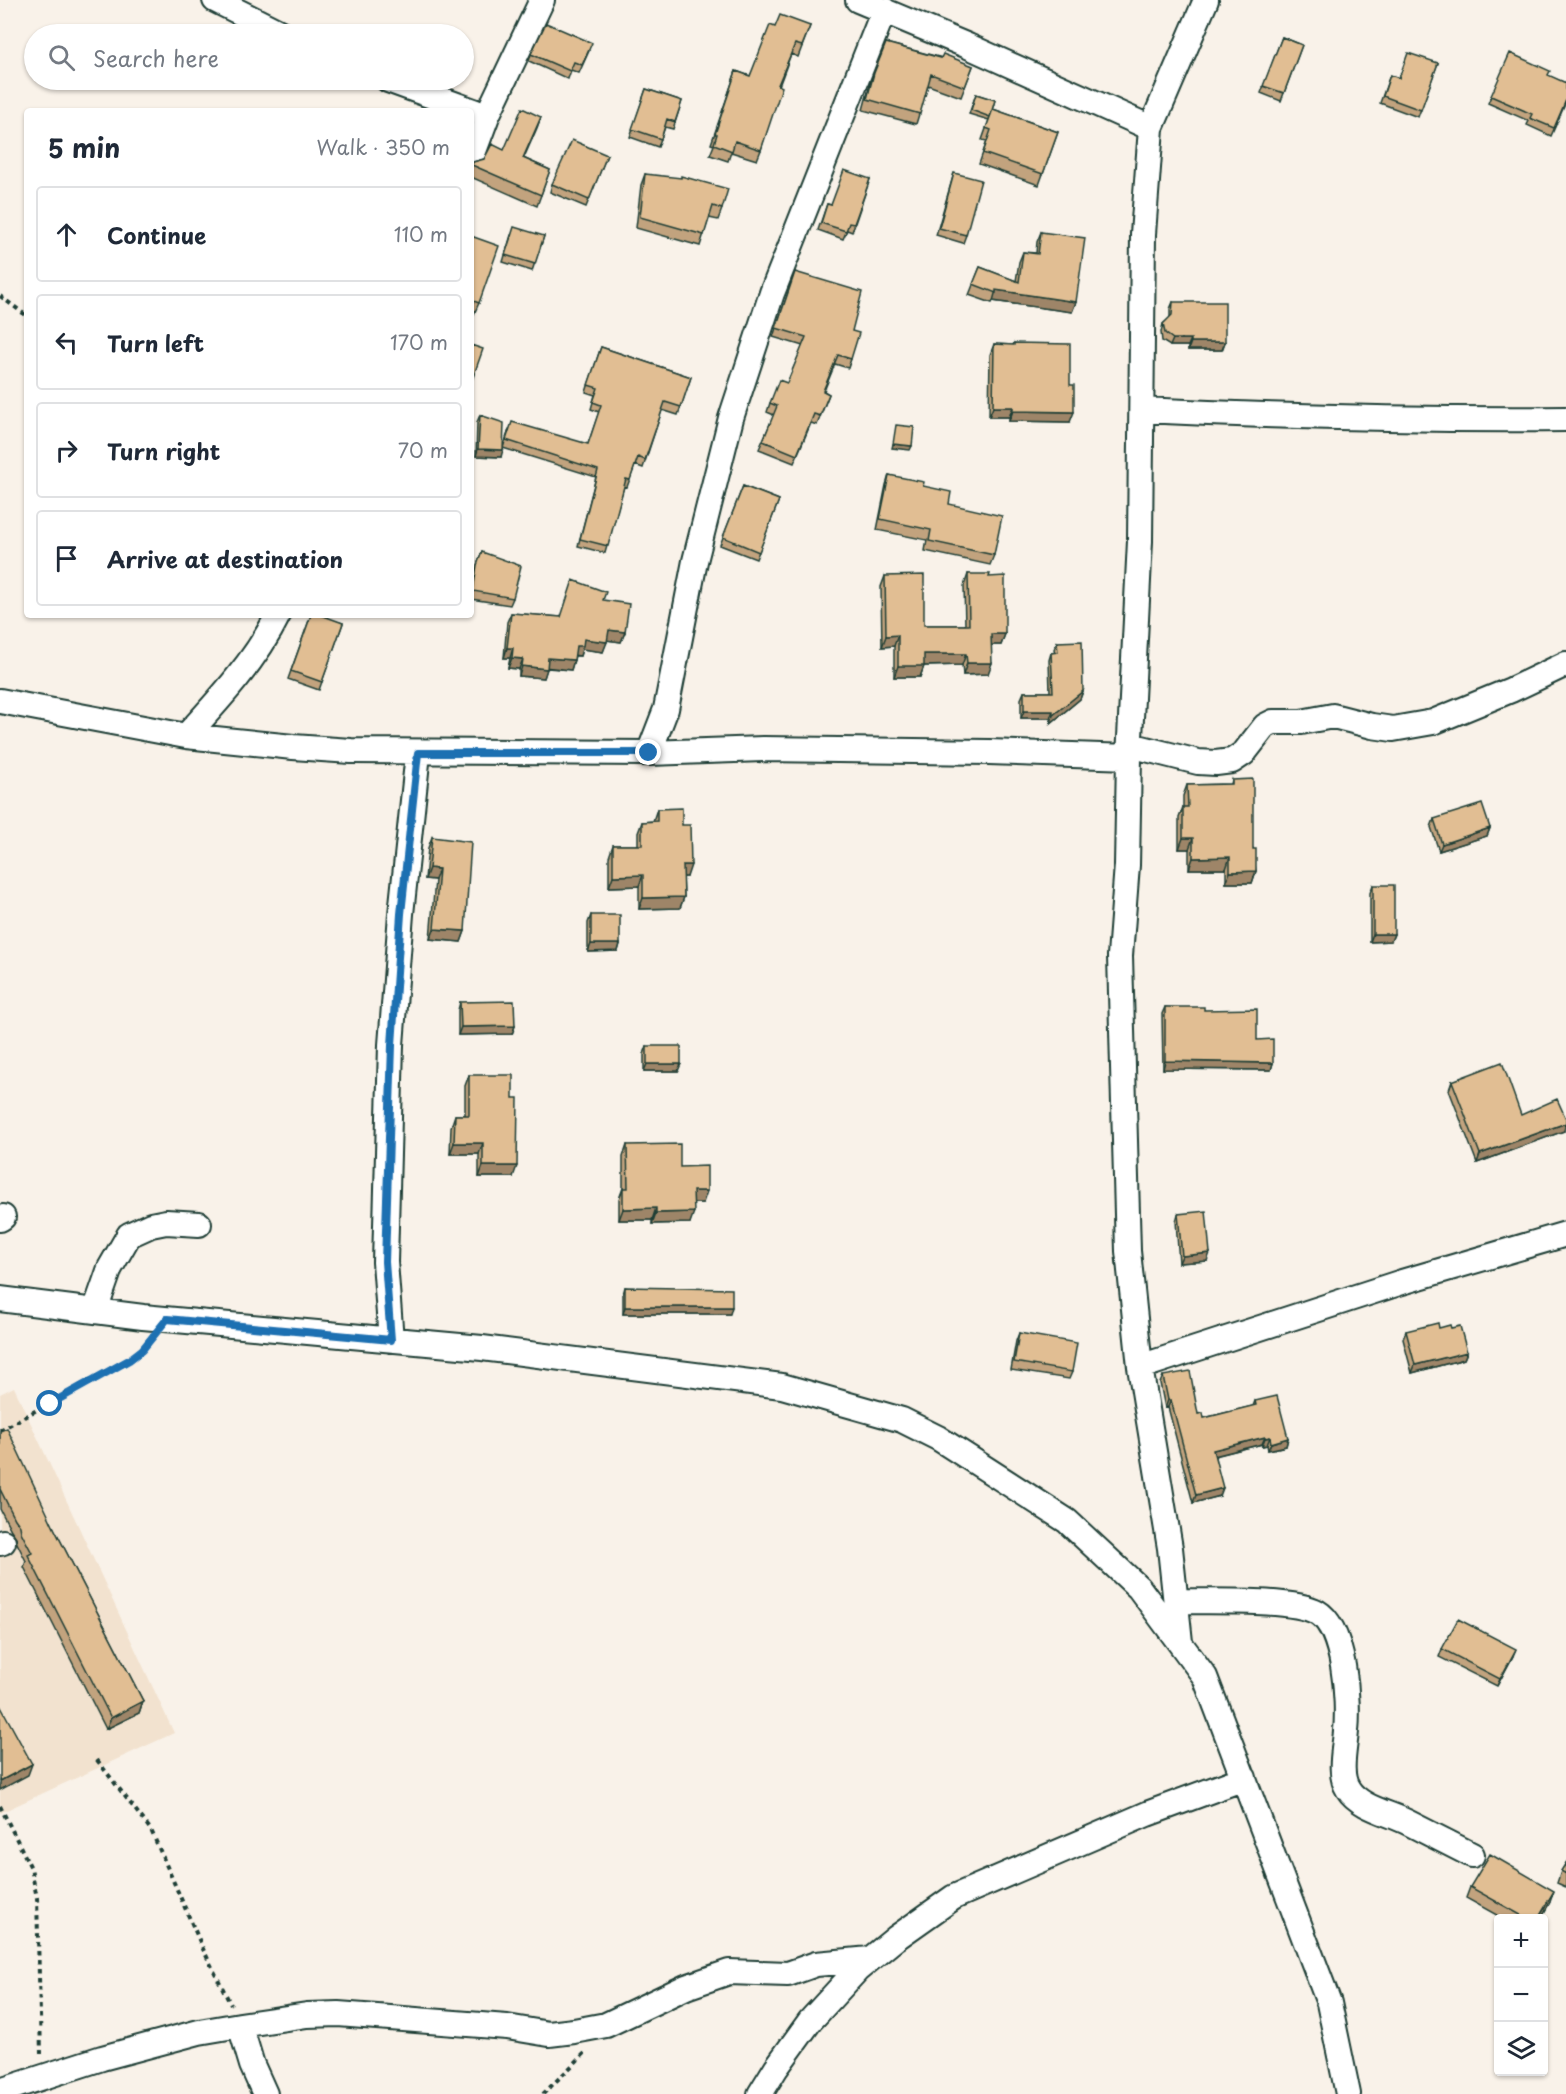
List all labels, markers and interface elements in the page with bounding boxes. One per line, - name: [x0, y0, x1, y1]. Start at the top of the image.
- search box: [24, 24, 474, 90]
- icon: search: [45, 41, 78, 74]
- text: Search here: [93, 41, 219, 74]
- text: 5 min: [48, 128, 120, 167]
- text: Walk · 350 m: [317, 132, 450, 162]
- icon: ahead: [50, 218, 83, 251]
- text: Continue: [107, 218, 206, 251]
- text: 110 m: [394, 219, 448, 249]
- icon: left: [50, 326, 83, 359]
- text: Turn left: [107, 326, 204, 359]
- text: 170 m: [390, 327, 448, 357]
- icon: right: [50, 434, 83, 467]
- text: Turn right: [107, 434, 220, 467]
- text: 70 m: [398, 435, 448, 465]
- icon: arrive: [50, 542, 83, 575]
- text: Arrive at destination: [107, 542, 343, 575]
- route end: [635, 739, 661, 765]
- route start: [36, 1390, 62, 1416]
- map controls: [1494, 1914, 1548, 2076]
- button: +: [1494, 1914, 1548, 1968]
- button: −: [1494, 1968, 1548, 2022]
- button: layers: [1494, 2022, 1548, 2076]

